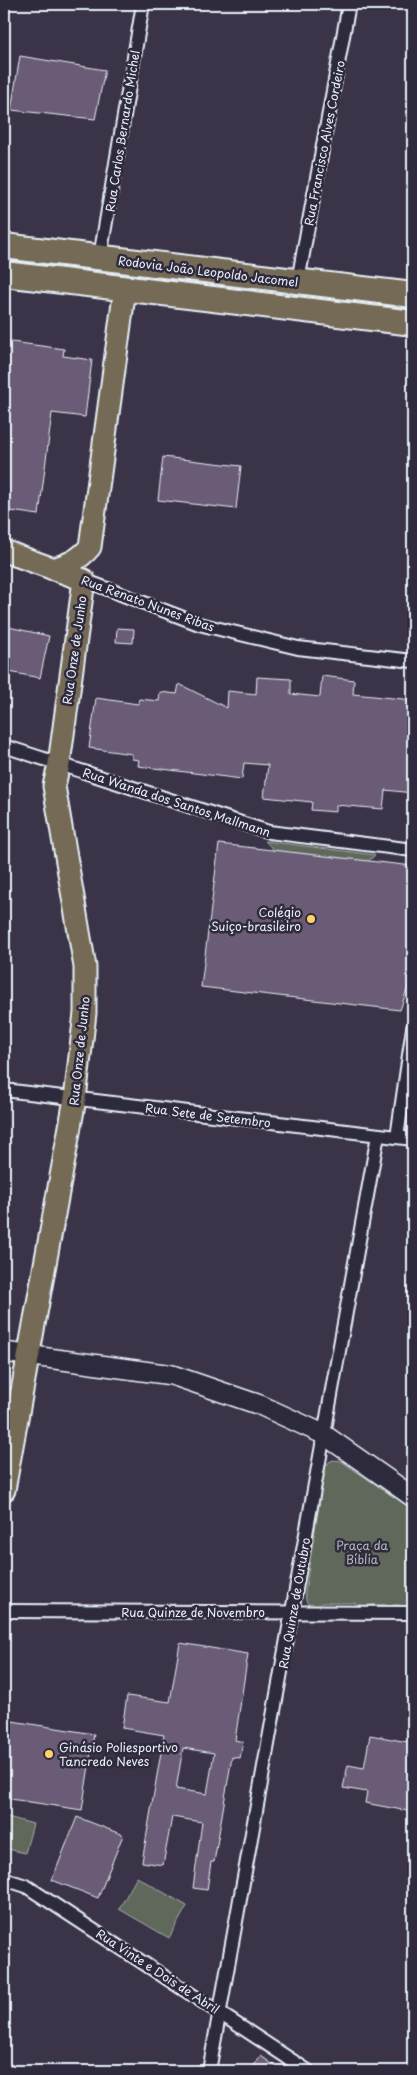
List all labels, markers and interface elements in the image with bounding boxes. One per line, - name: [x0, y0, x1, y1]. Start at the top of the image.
- street label: Rua Carlos Bernardo Michel: [100, 49, 144, 213]
- street label: Rua Francisco Alves Cordeiro: [299, 58, 349, 227]
- street label: Rodovia João Leopoldo Jacomel: [117, 251, 299, 291]
- street label: Rua Renato Nunes Ribas: [79, 570, 218, 636]
- street label: Rua Onze de Junho: [57, 594, 91, 705]
- street label: Rua Wanda dos Santos Mallmann: [81, 763, 273, 841]
- place label: Colégio Suiço-brasileiro: [211, 903, 301, 935]
- marker: Colégio Suiço-brasileiro: [305, 913, 317, 925]
- street label: Rua Onze de Junho: [64, 995, 94, 1106]
- street label: Rua Sete de Setembro: [144, 1098, 272, 1132]
- street label: Rua Quinze de Outubro: [274, 1536, 314, 1670]
- park label: Praça da Bíblia: [336, 1536, 389, 1568]
- street label: Rua Quinze de Novembro: [121, 1603, 265, 1621]
- place label: Ginásio Poliesportivo Tancredo Neves: [59, 1738, 178, 1770]
- marker: Ginásio Poliesportivo Tancredo Neves: [43, 1748, 55, 1760]
- street label: Rua Vinte e Dois de Abril: [93, 1924, 223, 2018]

